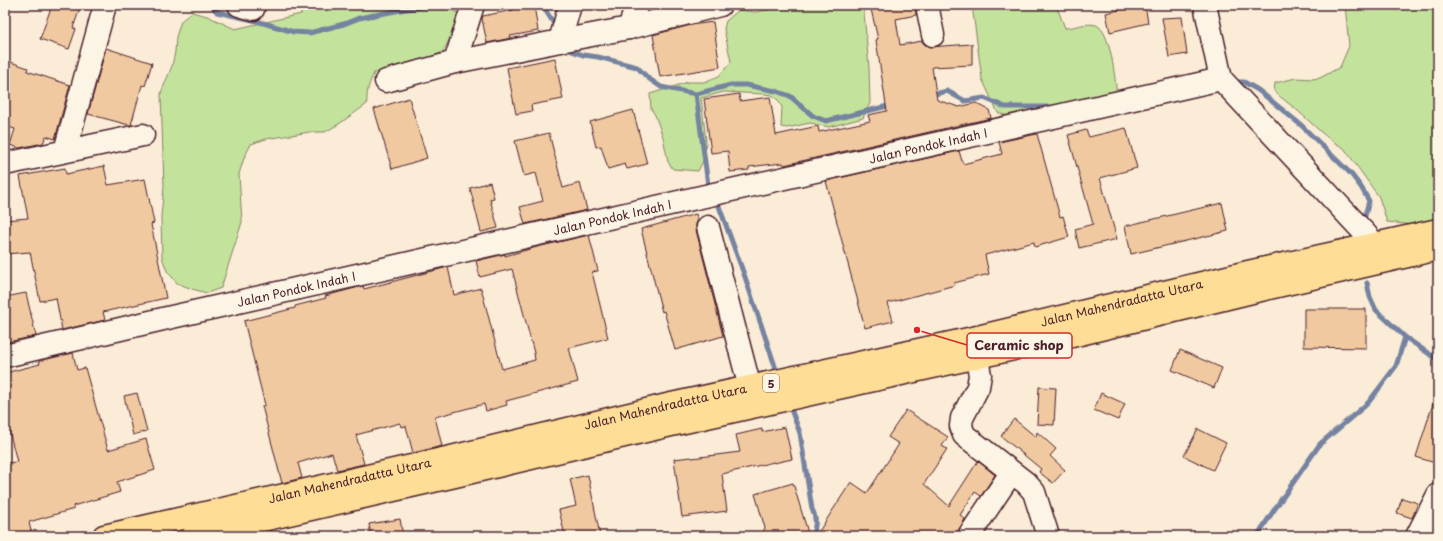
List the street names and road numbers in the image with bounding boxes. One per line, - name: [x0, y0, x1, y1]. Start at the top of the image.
- street label: Jalan Pondok Indah I: [867, 123, 989, 168]
- street label: Jalan Pondok Indah I: [551, 195, 673, 239]
- street label: Jalan Pondok Indah I: [235, 267, 357, 311]
- street label: Jalan Mahendradatta Utara: [1038, 274, 1205, 331]
- road number: 5: [763, 374, 779, 392]
- street label: Jalan Mahendradatta Utara: [582, 379, 749, 434]
- street label: Jalan Mahendradatta Utara: [267, 453, 433, 507]

